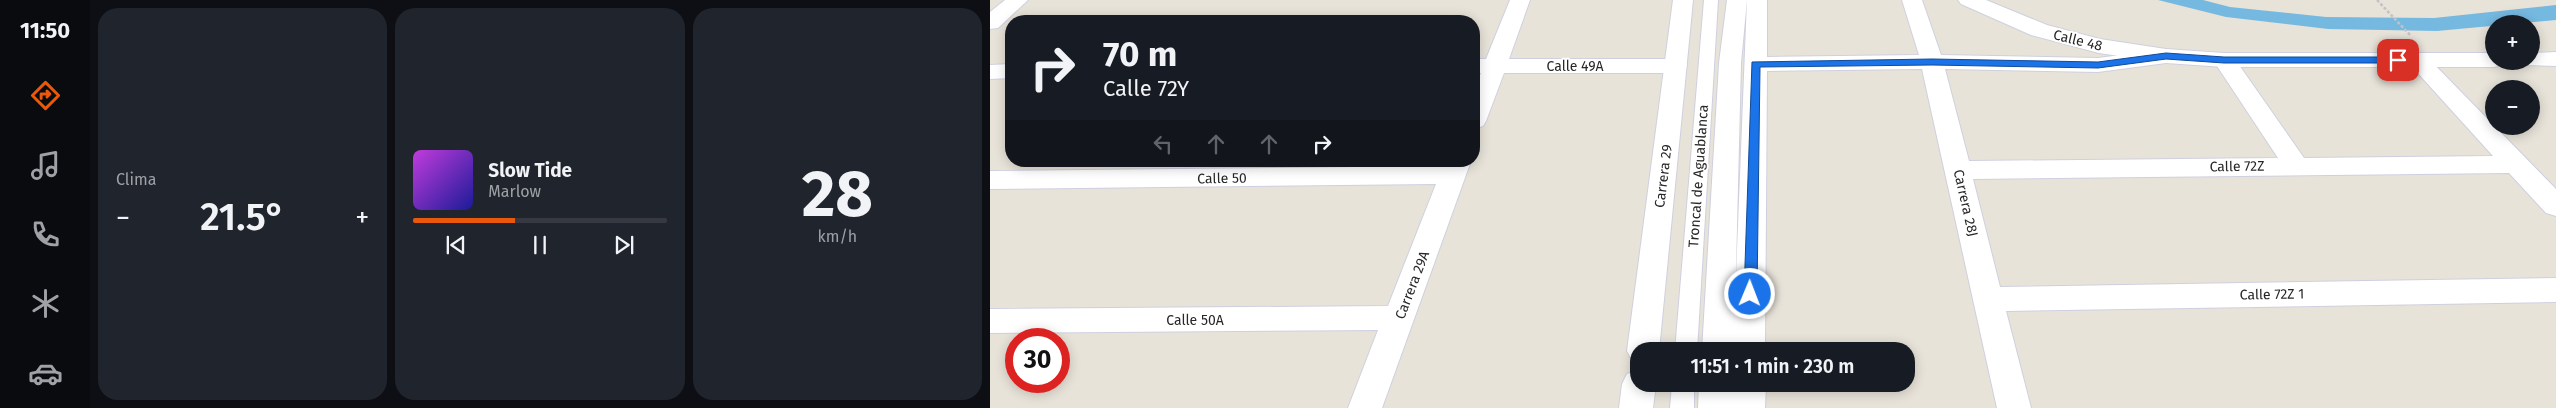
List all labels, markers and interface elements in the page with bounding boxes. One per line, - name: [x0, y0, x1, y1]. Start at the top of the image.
- map controls: [2485, 15, 2540, 135]
- button: +: [2485, 15, 2540, 70]
- text: 11:50: [20, 17, 70, 44]
- street label: Calle 48: [2052, 26, 2104, 55]
- text: 70 m: [1103, 33, 1177, 75]
- icon: right: [1020, 35, 1085, 100]
- pin: [2377, 39, 2419, 81]
- icon: arrive: [2384, 46, 2412, 74]
- street label: Calle 49A: [1546, 58, 1604, 75]
- text: Calle 72Y: [1103, 75, 1189, 102]
- icon: directions: [28, 78, 63, 113]
- button: −: [2485, 80, 2540, 135]
- street label: Troncal de Aguablanca: [1685, 104, 1712, 248]
- icon: left: [1149, 130, 1177, 158]
- icon: ahead: [1202, 130, 1230, 158]
- icon: ahead: [1255, 130, 1283, 158]
- icon: right: [1308, 130, 1336, 158]
- street label: Carrera 29: [1651, 143, 1676, 209]
- icon: music: [28, 148, 63, 183]
- text: 28: [802, 155, 873, 233]
- street label: Calle 72Z: [2209, 158, 2265, 175]
- text: Slow Tide: [488, 159, 572, 182]
- street label: Carrera 28J: [1950, 168, 1981, 238]
- text: Clima: [116, 170, 156, 189]
- street label: Calle 50: [1197, 170, 1247, 187]
- text: Marlow: [488, 182, 541, 201]
- text: 21.5°: [200, 194, 285, 240]
- text: −: [116, 201, 130, 234]
- text: +: [355, 201, 369, 234]
- icon: phone: [28, 217, 63, 252]
- text: km/h: [818, 227, 857, 246]
- icon: previous: [442, 231, 470, 259]
- icon: pause: [526, 231, 554, 259]
- icon: next: [610, 231, 638, 259]
- street label: Carrera 29A: [1392, 249, 1433, 322]
- position arrow: [1723, 267, 1775, 319]
- street label: Calle 72Z 1: [2240, 285, 2304, 304]
- icon: climate: [28, 286, 63, 321]
- street label: Calle 50A: [1166, 312, 1224, 329]
- speed limit sign: 30: [1005, 328, 1070, 393]
- text: 11:51 · 1 min · 230 m: [1691, 355, 1854, 378]
- icon: car: [28, 356, 63, 391]

